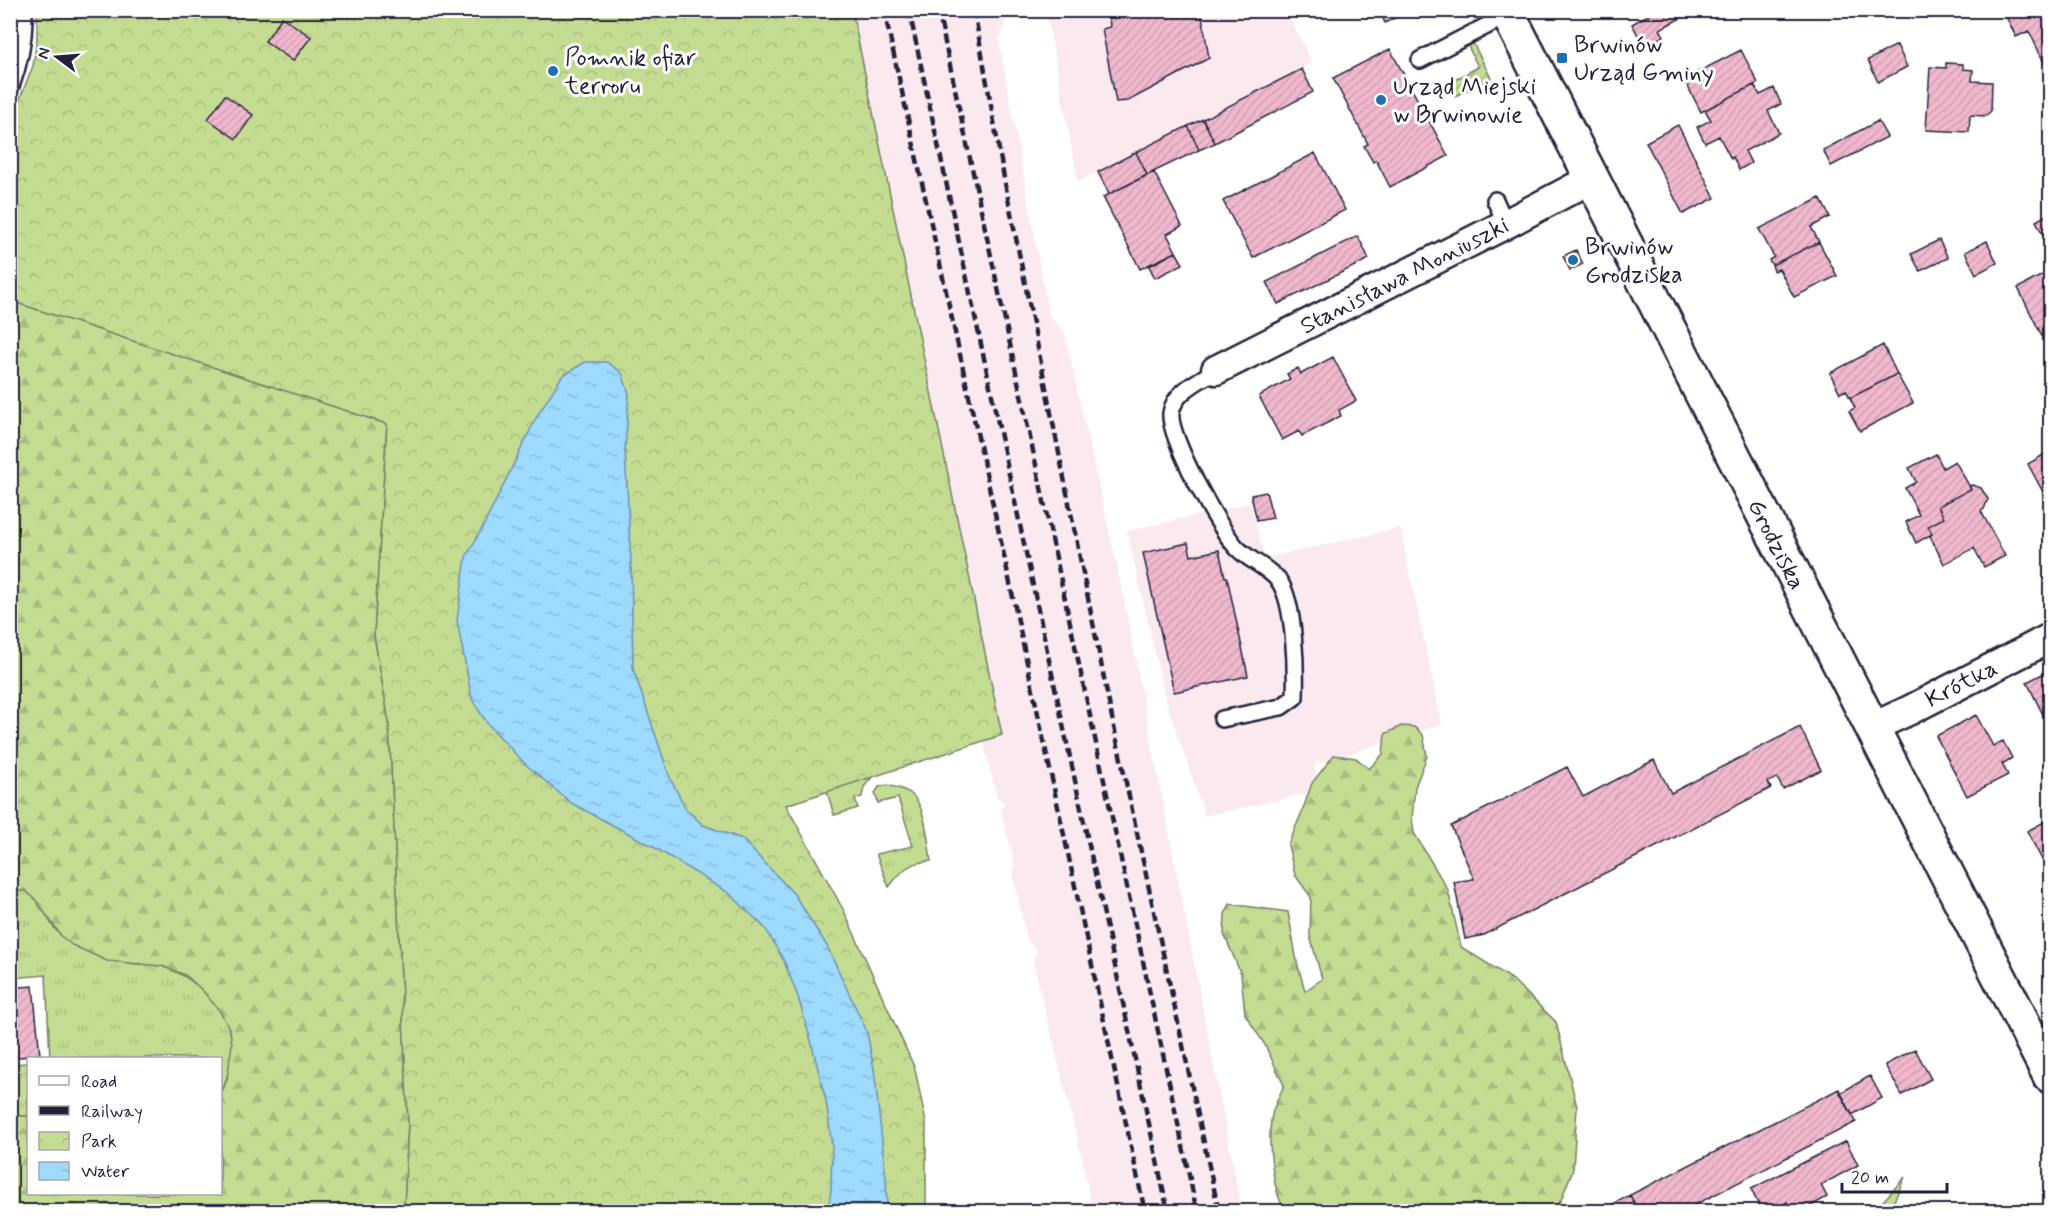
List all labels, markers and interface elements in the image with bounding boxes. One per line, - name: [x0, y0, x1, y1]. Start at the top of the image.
- north arrow: [27, 27, 87, 87]
- place label: Brwinów Urząd Gminy: [1574, 30, 1714, 89]
- place label: Pomnik ofiar terroru: [564, 43, 696, 102]
- text: N: [32, 45, 56, 61]
- marker: Brwinów Urząd Gminy: [1555, 51, 1569, 65]
- marker: Pomnik ofiar terroru: [546, 64, 560, 78]
- place label: Urząd Miejski w Brwinowie: [1393, 72, 1536, 131]
- marker: Urząd Miejski w Brwinowie: [1374, 93, 1388, 107]
- street label: Stanisława Moniuszki: [1295, 210, 1514, 342]
- place label: Brwinów Grodziska: [1585, 232, 1683, 291]
- marker: Brwinów Grodziska: [1566, 253, 1580, 267]
- street label: Grodziska: [1740, 494, 1812, 595]
- street label: Krótka: [1920, 653, 2003, 716]
- legend: [27, 1057, 222, 1195]
- text: Road: [81, 1070, 117, 1094]
- text: Railway: [81, 1100, 143, 1124]
- text: Park: [81, 1130, 117, 1154]
- scale bar: [1842, 1156, 1947, 1194]
- text: Water: [81, 1160, 130, 1184]
- text: 20 m: [1851, 1166, 1889, 1190]

